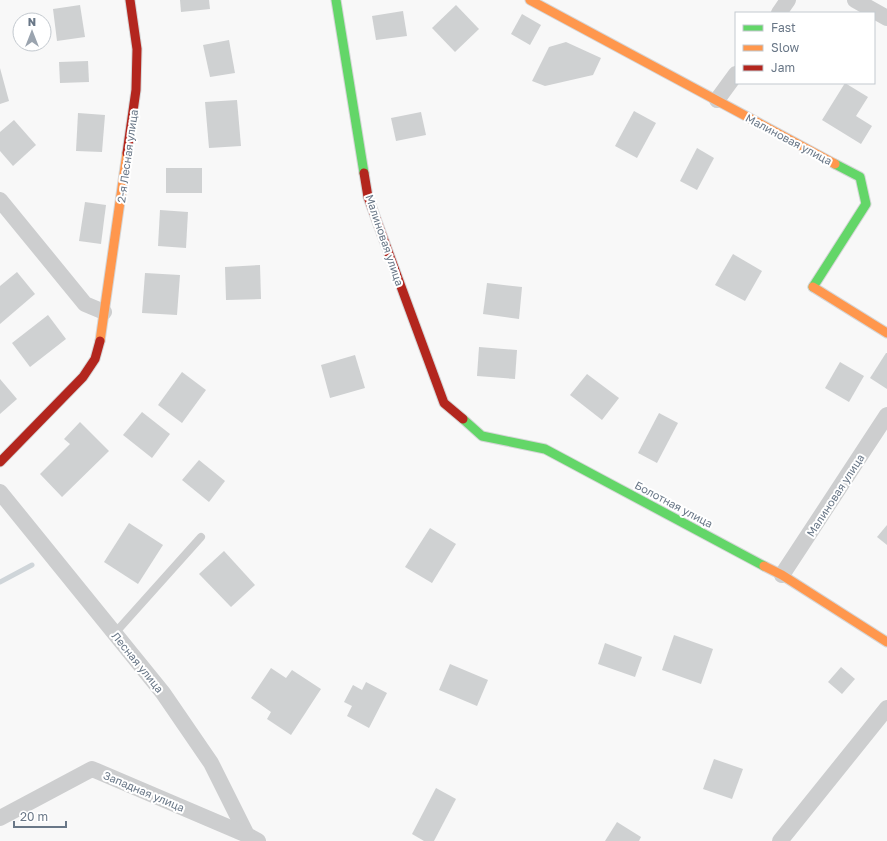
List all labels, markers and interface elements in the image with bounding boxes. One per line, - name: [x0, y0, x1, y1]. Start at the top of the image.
- north arrow: [12, 12, 52, 52]
- legend: [735, 12, 875, 84]
- text: N: [28, 15, 36, 28]
- text: Fast: [771, 20, 796, 35]
- text: Slow: [771, 40, 799, 55]
- text: Jam: [771, 60, 795, 75]
- street label: 2-я Лесная улица: [114, 109, 140, 203]
- street label: Малиновая улица: [744, 111, 834, 167]
- street label: Малиновая улица: [363, 193, 407, 287]
- street label: Малиновая улица: [803, 451, 867, 539]
- street label: Болотная улица: [633, 478, 715, 530]
- street label: Лесная улица: [110, 629, 166, 695]
- street label: Западная улица: [101, 768, 187, 814]
- scale bar: [14, 803, 66, 829]
- text: 20 m: [20, 809, 48, 824]

